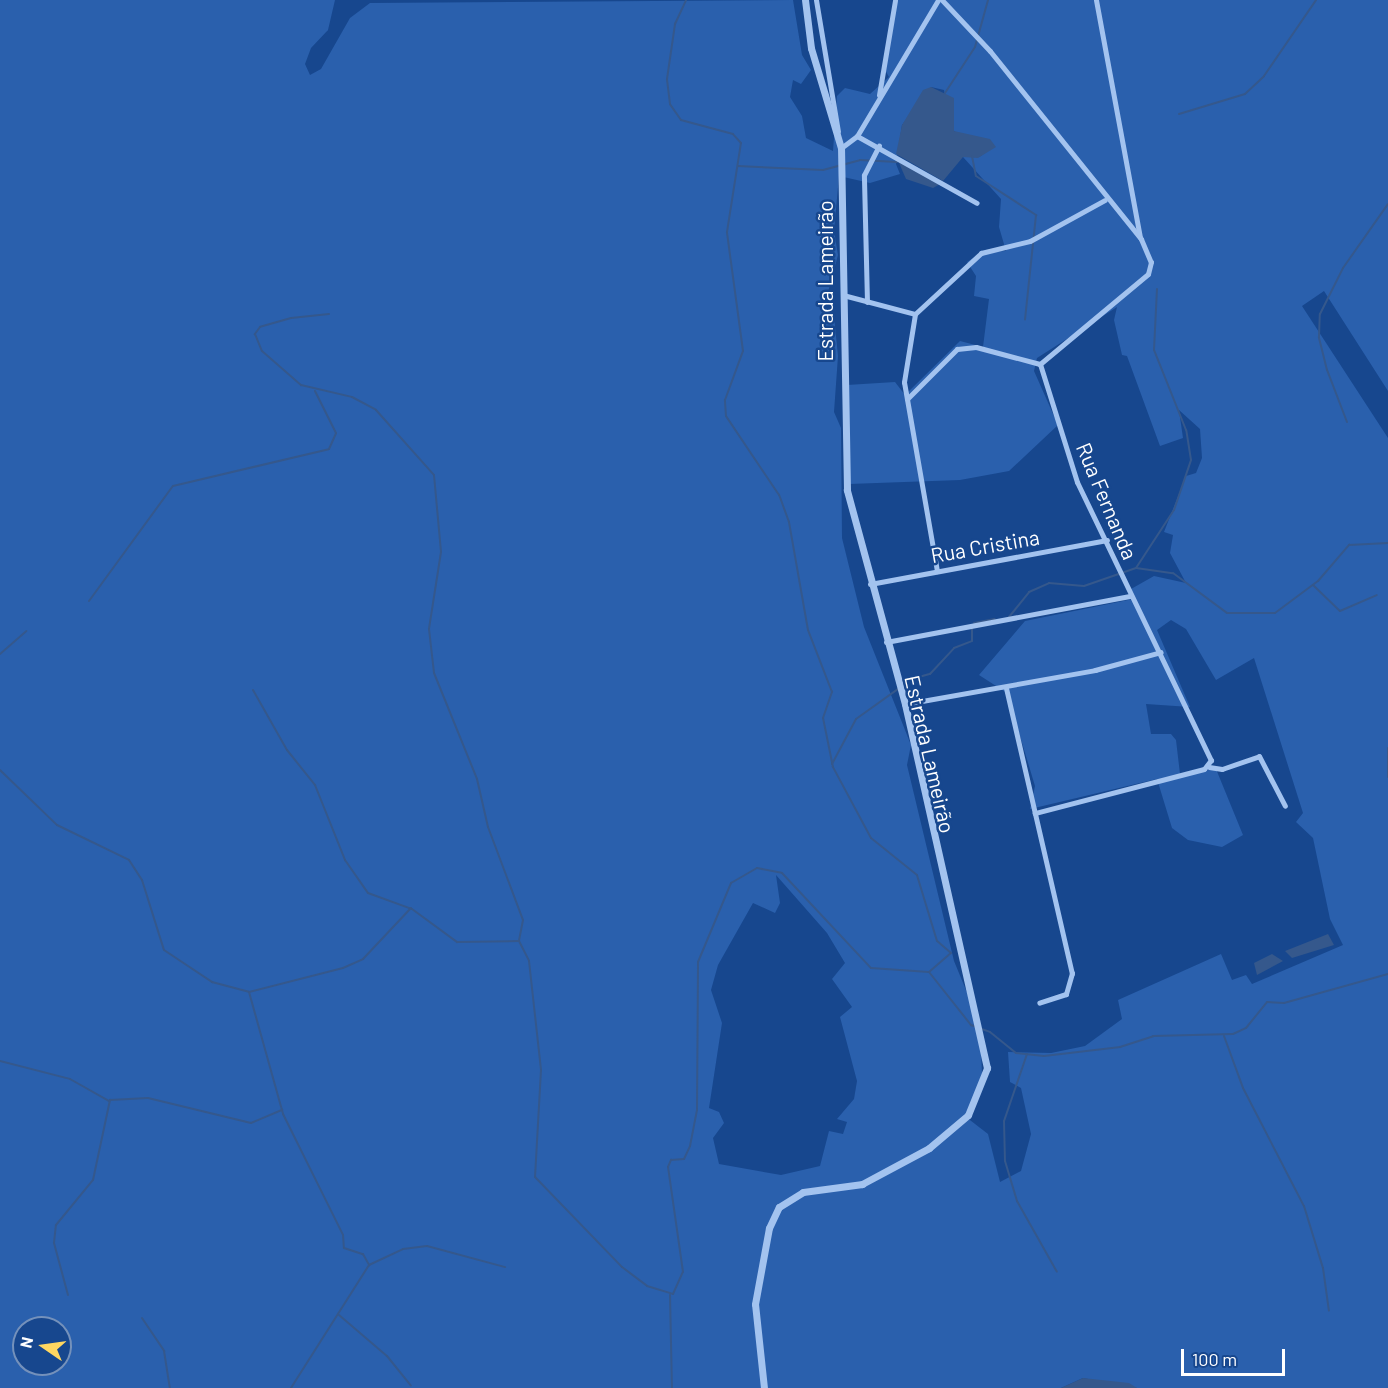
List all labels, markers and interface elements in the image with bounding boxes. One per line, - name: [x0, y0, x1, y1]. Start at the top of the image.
- street label: Estrada Lameirão: [812, 200, 838, 362]
- street label: Rua Fernanda: [1071, 439, 1143, 563]
- street label: Rua Cristina: [929, 524, 1041, 568]
- street label: Estrada Lameirão: [900, 673, 960, 835]
- north arrow: [12, 1316, 72, 1376]
- text: N: [15, 1335, 36, 1350]
- scale bar: [1184, 1337, 1288, 1375]
- text: 100 m: [1192, 1348, 1237, 1370]

